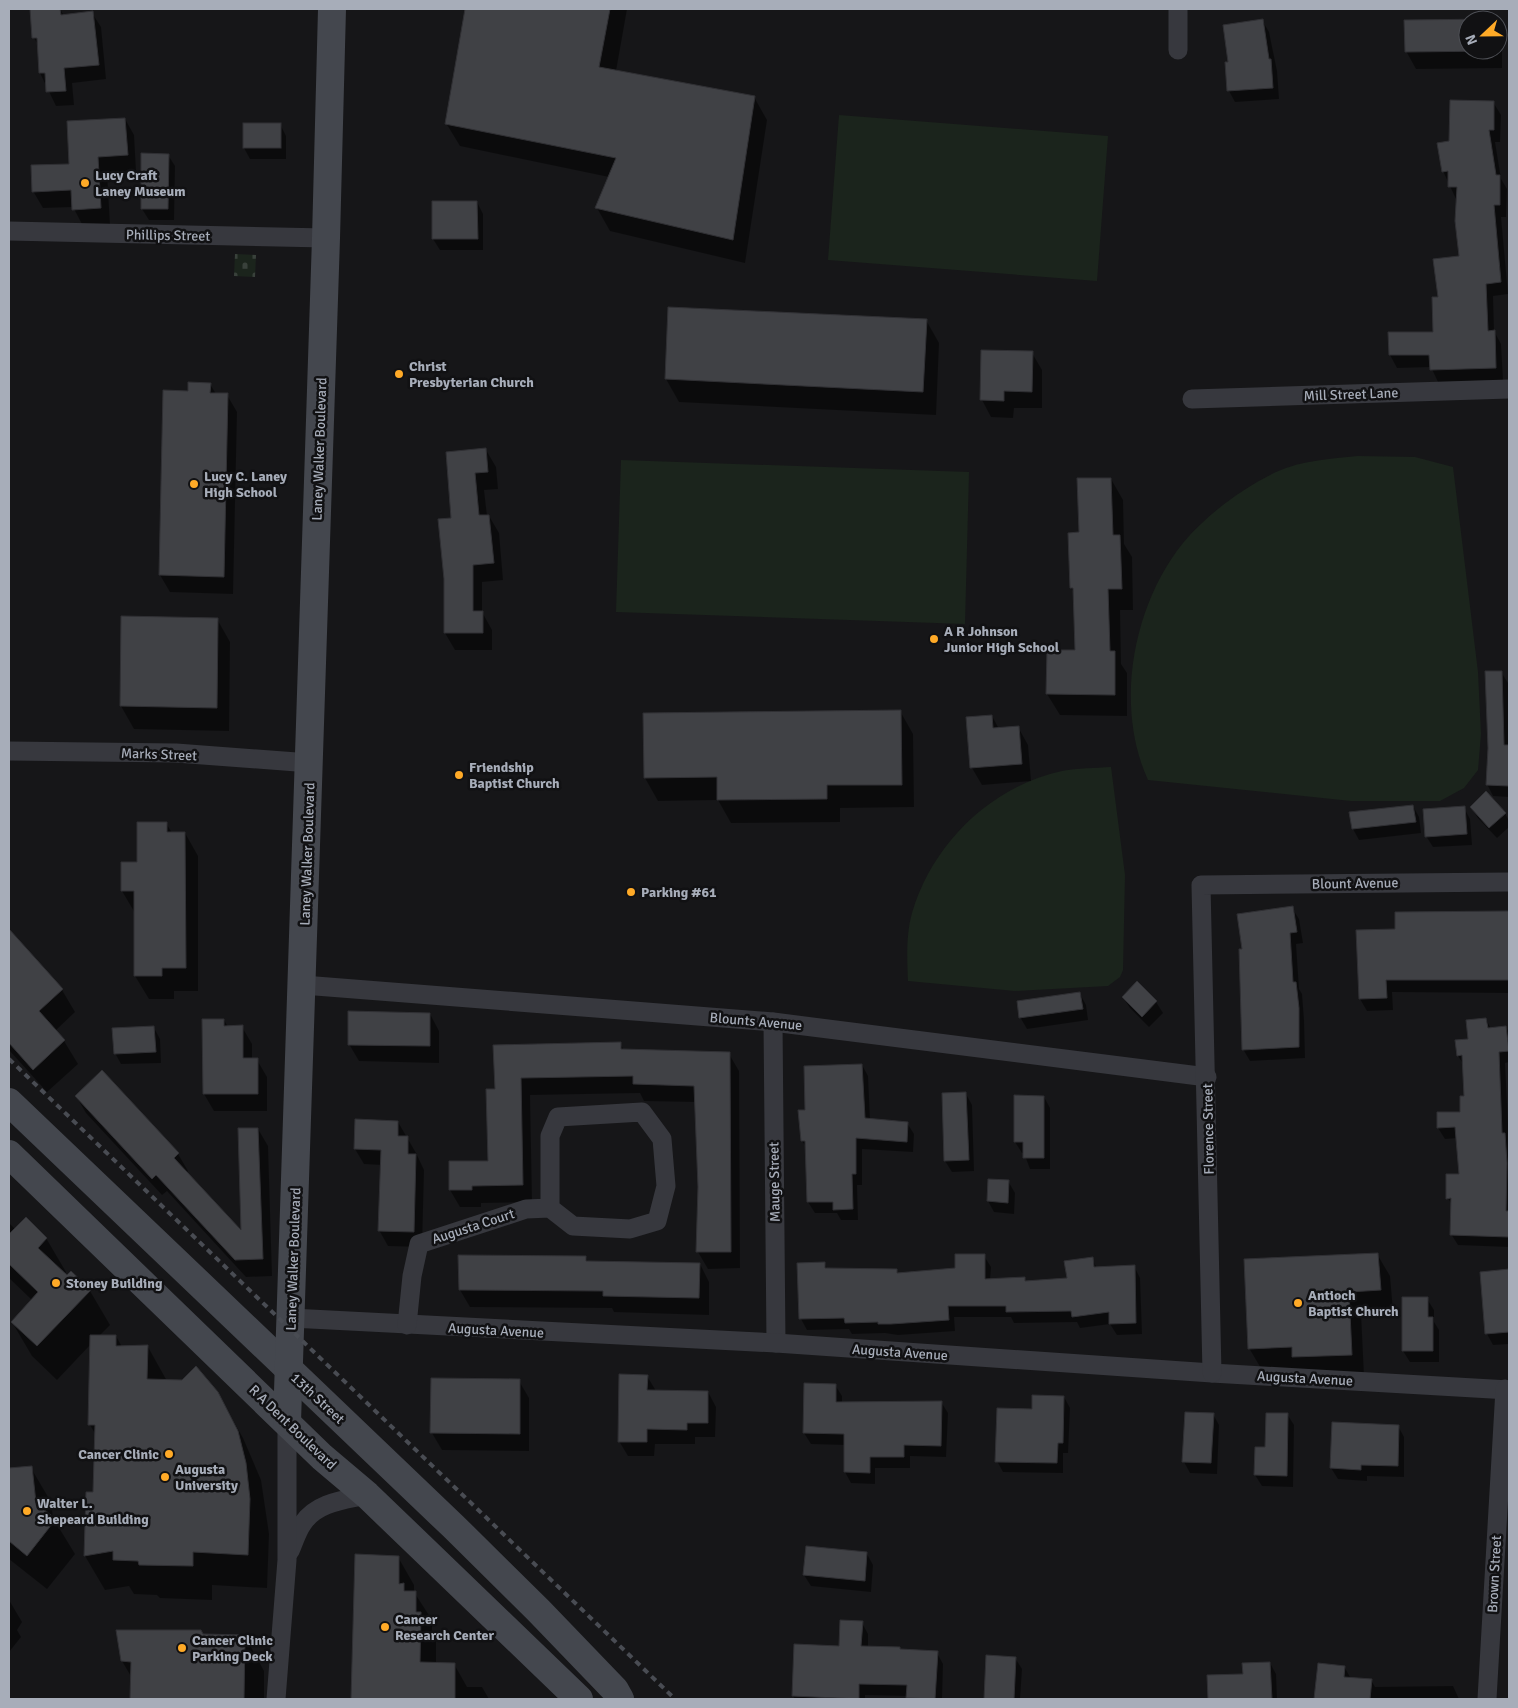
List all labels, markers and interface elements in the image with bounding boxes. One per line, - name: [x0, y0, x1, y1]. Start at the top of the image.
- north arrow: [1458, 10, 1508, 60]
- text: N: [1462, 32, 1481, 47]
- place label: Lucy Craft Laney Museum: [95, 167, 186, 200]
- marker: Lucy Craft Laney Museum: [79, 177, 91, 189]
- street label: Phillips Street: [126, 226, 210, 245]
- place label: Christ Presbyterian Church: [409, 358, 534, 391]
- marker: Christ Presbyterian Church: [393, 368, 405, 380]
- street label: Laney Walker Boulevard: [309, 377, 330, 521]
- street label: Mill Street Lane: [1303, 384, 1399, 405]
- place label: Lucy C. Laney High School: [204, 468, 287, 501]
- marker: Lucy C. Laney High School: [188, 478, 200, 490]
- place label: A R Johnson Junior High School: [944, 623, 1060, 656]
- marker: A R Johnson Junior High School: [928, 633, 940, 645]
- street label: Marks Street: [121, 745, 197, 764]
- place label: Friendship Baptist Church: [469, 759, 560, 792]
- marker: Friendship Baptist Church: [453, 769, 465, 781]
- street label: Laney Walker Boulevard: [297, 782, 318, 926]
- street label: Blount Avenue: [1311, 874, 1399, 893]
- place label: Parking #61: [641, 884, 717, 901]
- marker: Parking #61: [625, 886, 637, 898]
- street label: Blounts Avenue: [709, 1009, 803, 1034]
- street label: Florence Street: [1199, 1083, 1218, 1175]
- street label: Mauge Street: [765, 1142, 784, 1222]
- street label: Laney Walker Boulevard: [283, 1187, 304, 1331]
- street label: Augusta Court: [430, 1205, 517, 1248]
- place label: Stoney Building: [66, 1275, 163, 1292]
- marker: Stoney Building: [50, 1277, 62, 1289]
- place label: Antioch Baptist Church: [1308, 1287, 1399, 1320]
- marker: Antioch Baptist Church: [1292, 1297, 1304, 1309]
- street label: Augusta Avenue: [448, 1319, 544, 1342]
- street label: Augusta Avenue: [851, 1341, 949, 1364]
- street label: Augusta Avenue: [1257, 1367, 1353, 1390]
- street label: 13th Street: [287, 1369, 348, 1428]
- street label: R A Dent Boulevard: [245, 1381, 340, 1473]
- place label: Cancer Clinic: [78, 1446, 159, 1463]
- marker: Cancer Clinic: [163, 1448, 175, 1460]
- place label: Augusta University: [175, 1461, 238, 1494]
- marker: Augusta University: [159, 1471, 171, 1483]
- place label: Walter L. Shepeard Building: [37, 1495, 149, 1528]
- marker: Walter L. Shepeard Building: [21, 1505, 33, 1517]
- street label: Brown Street: [1484, 1535, 1505, 1613]
- place label: Cancer Research Center: [395, 1611, 495, 1644]
- marker: Cancer Research Center: [379, 1621, 391, 1633]
- place label: Cancer Clinic Parking Deck: [192, 1632, 273, 1665]
- marker: Cancer Clinic Parking Deck: [176, 1642, 188, 1654]

